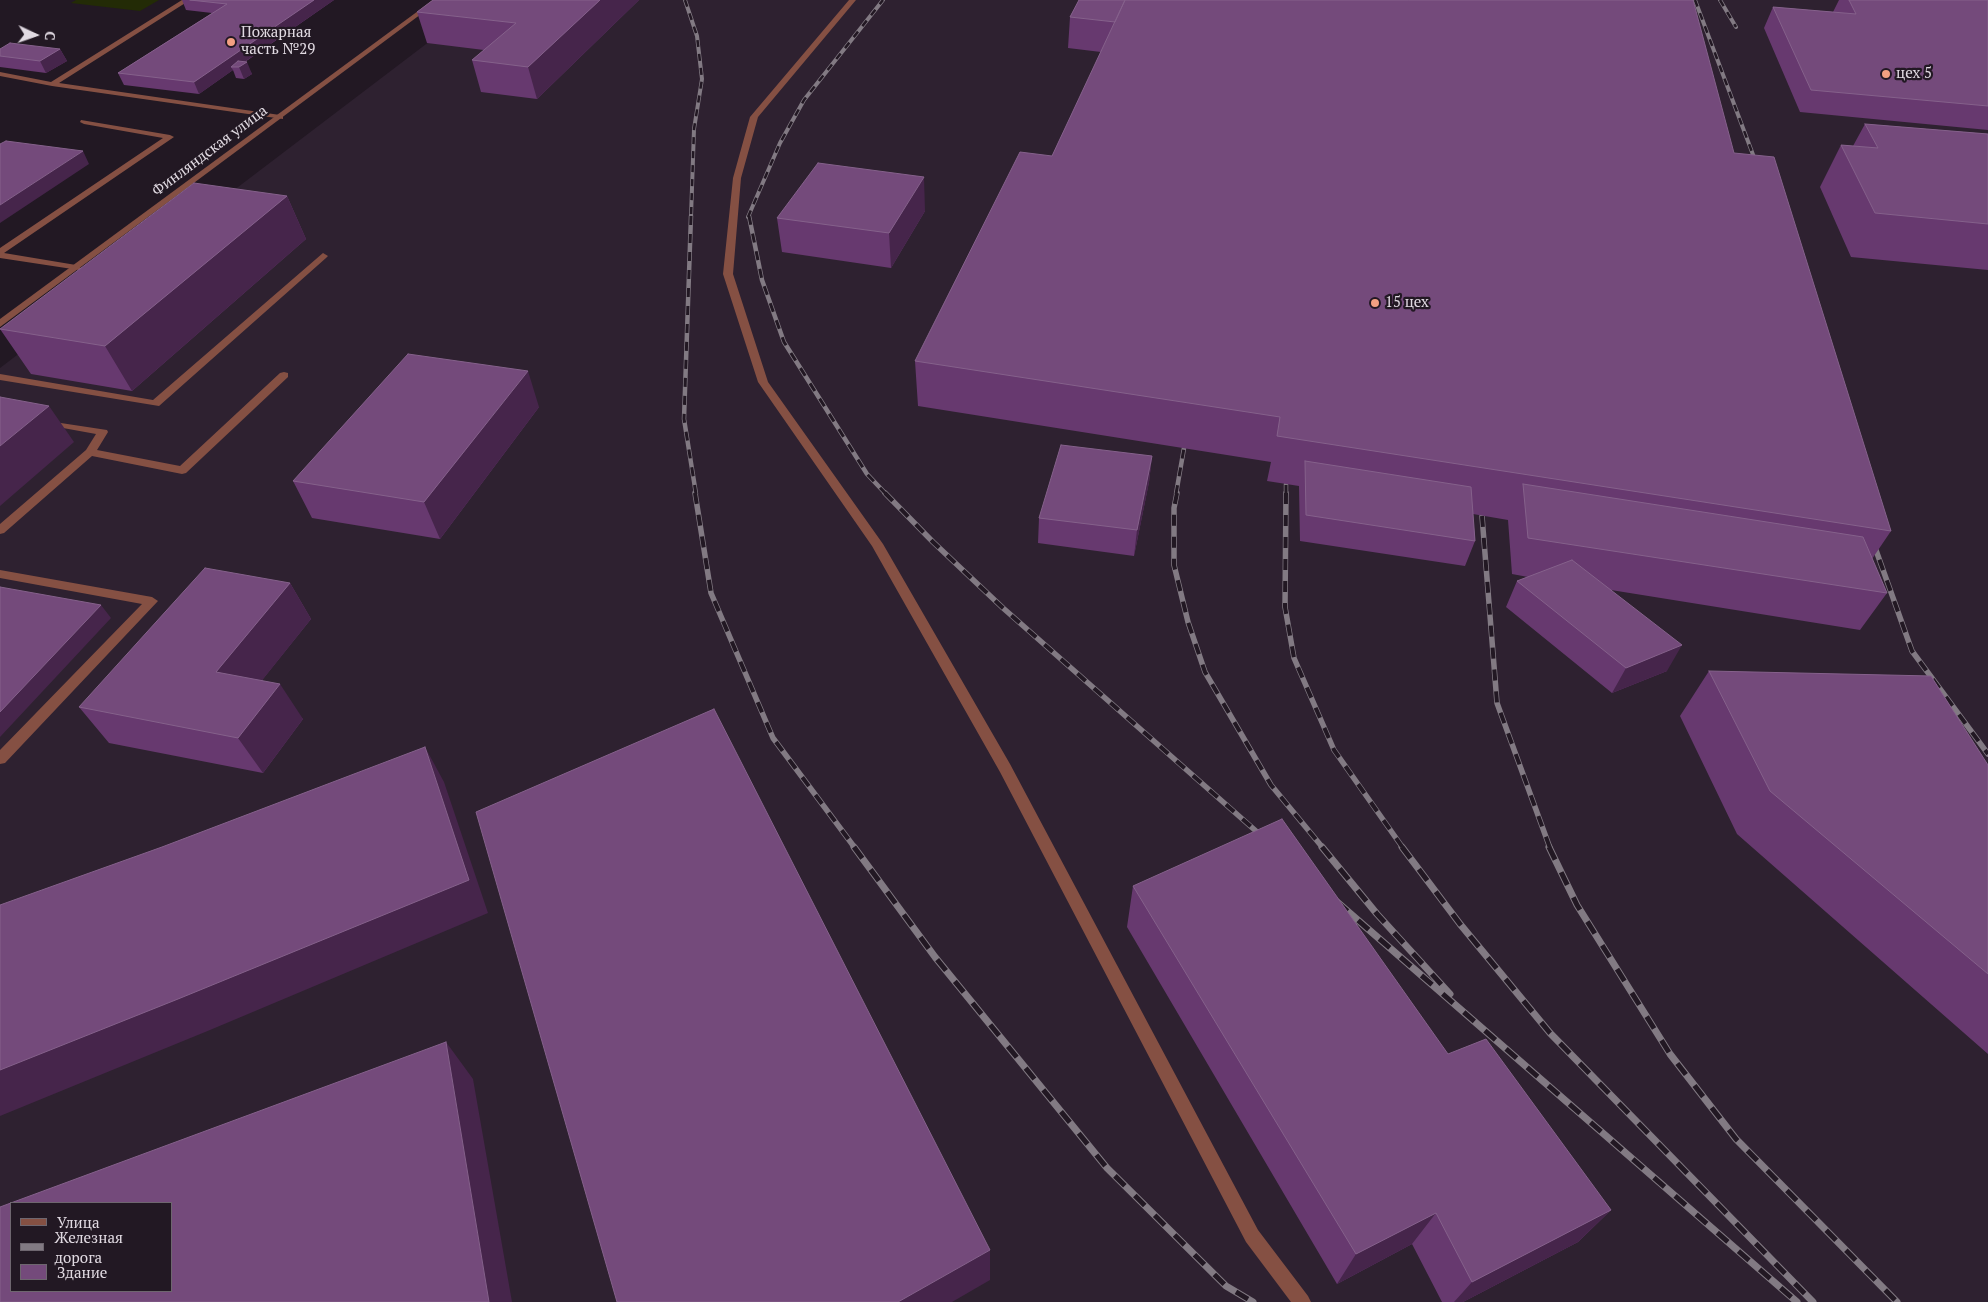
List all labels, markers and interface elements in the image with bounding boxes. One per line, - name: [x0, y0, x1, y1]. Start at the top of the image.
- north arrow: [10, 10, 60, 60]
- place label: Пожарная часть №29: [241, 24, 315, 59]
- text: С: [41, 31, 60, 41]
- marker: Пожарная часть №29: [225, 36, 237, 48]
- place label: цех 5: [1896, 65, 1932, 83]
- marker: цех 5: [1880, 68, 1892, 80]
- street label: Финляндская улица: [149, 102, 271, 200]
- place label: 15 цех: [1385, 294, 1429, 312]
- marker: 15 цех: [1369, 297, 1381, 309]
- legend: [10, 1202, 172, 1292]
- text: Улица: [57, 1212, 100, 1232]
- text: Железная дорога: [54, 1227, 123, 1267]
- text: Здание: [57, 1262, 107, 1282]

